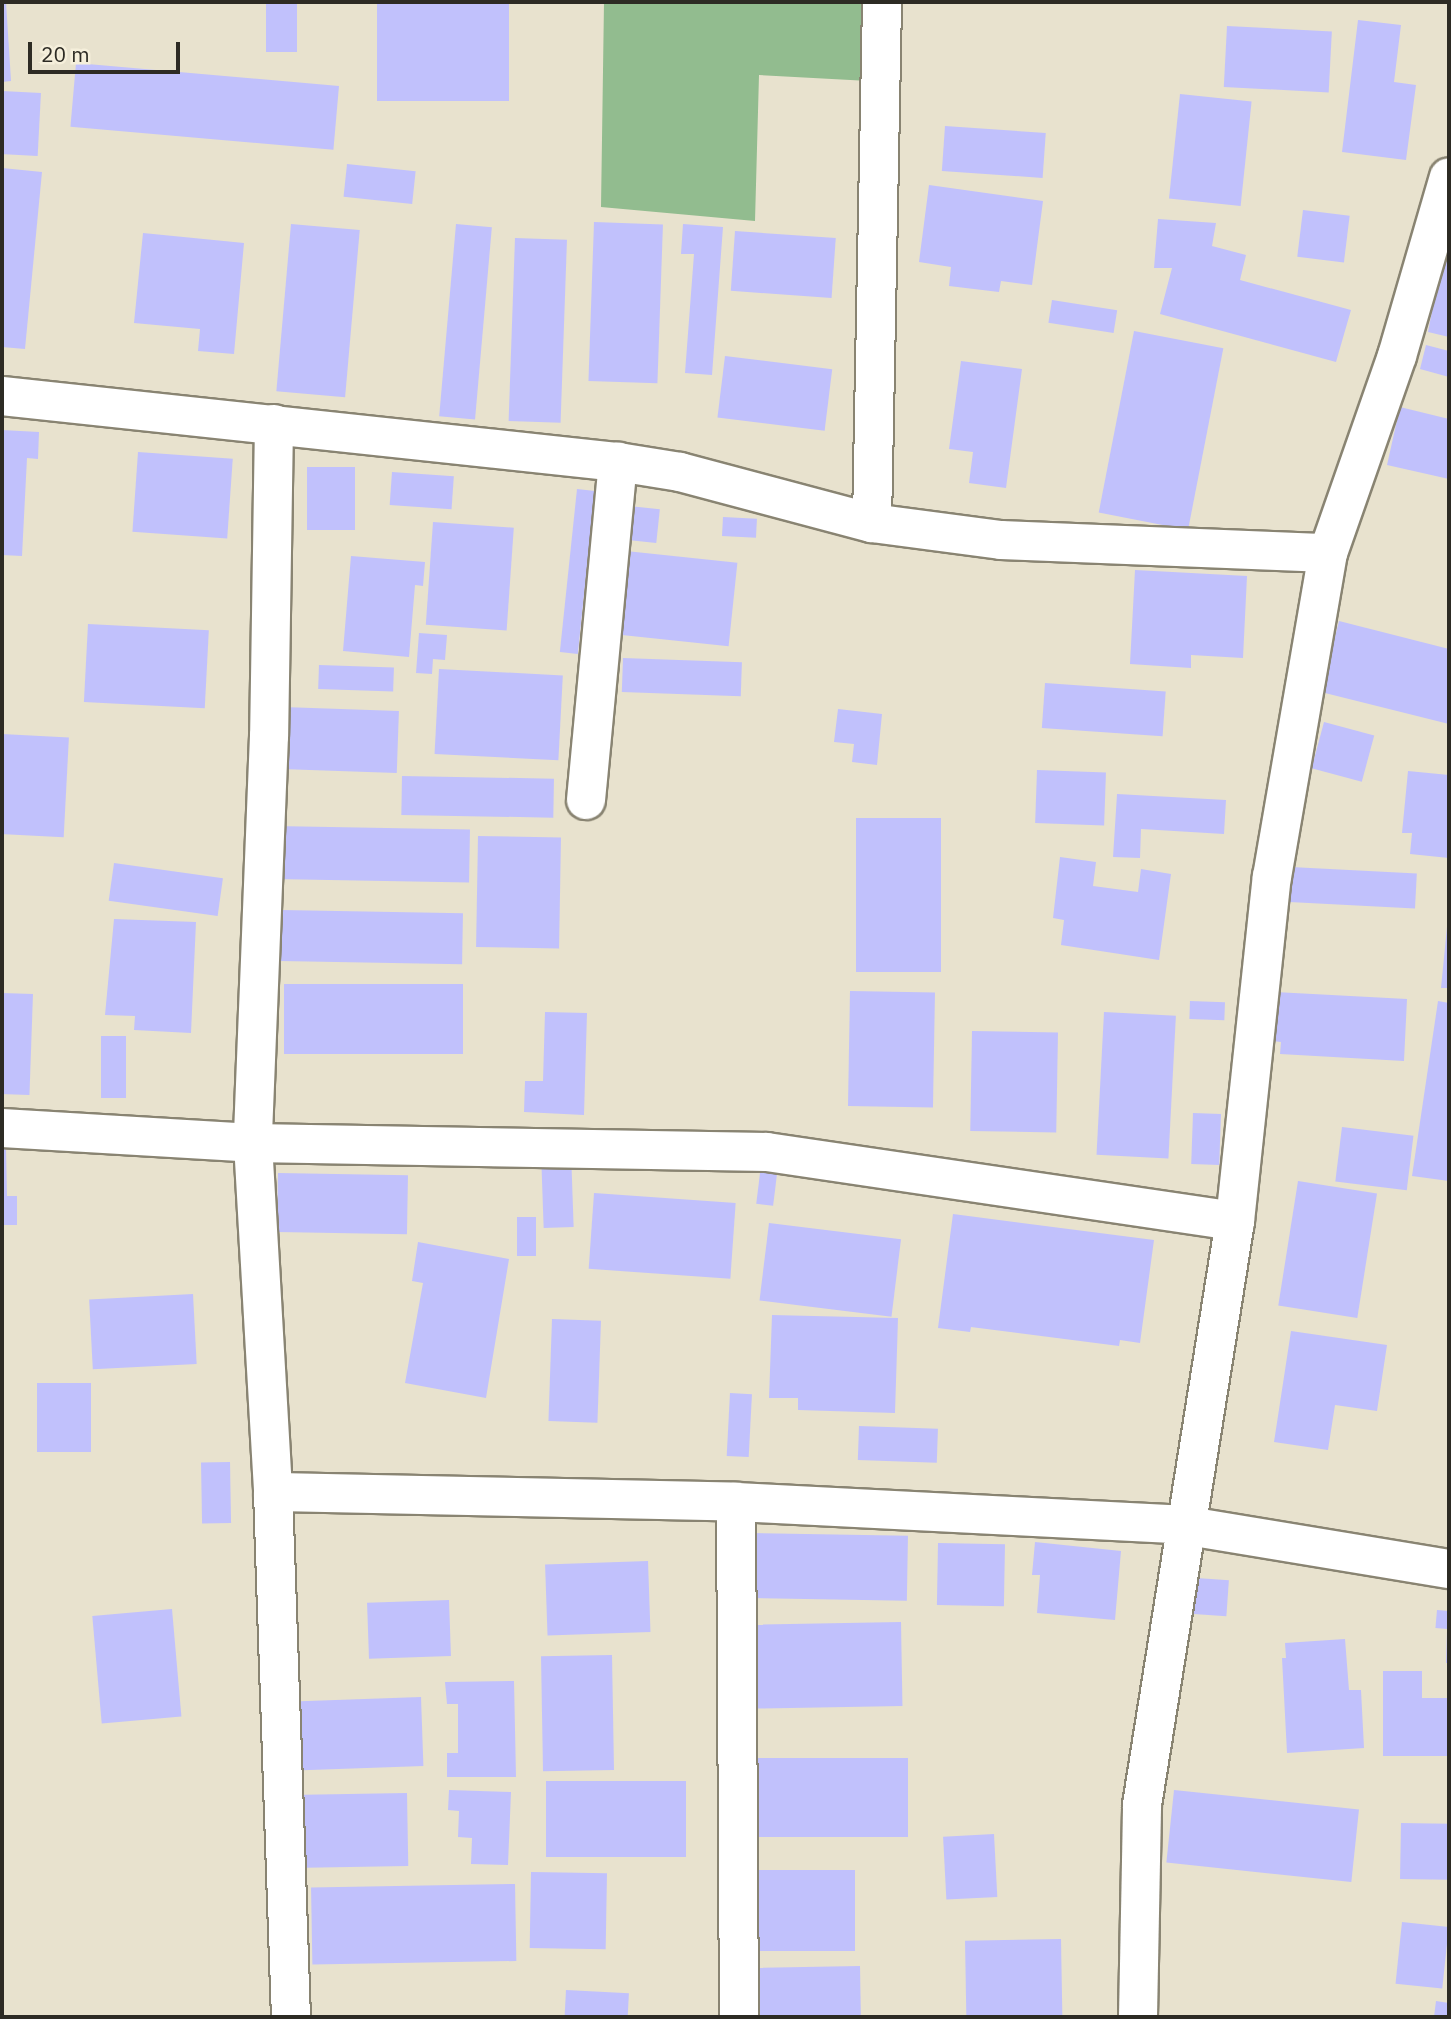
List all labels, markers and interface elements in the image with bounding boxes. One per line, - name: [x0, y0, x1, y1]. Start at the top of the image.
- scale bar: [32, 28, 184, 72]
- text: 20 m: [41, 40, 90, 68]

